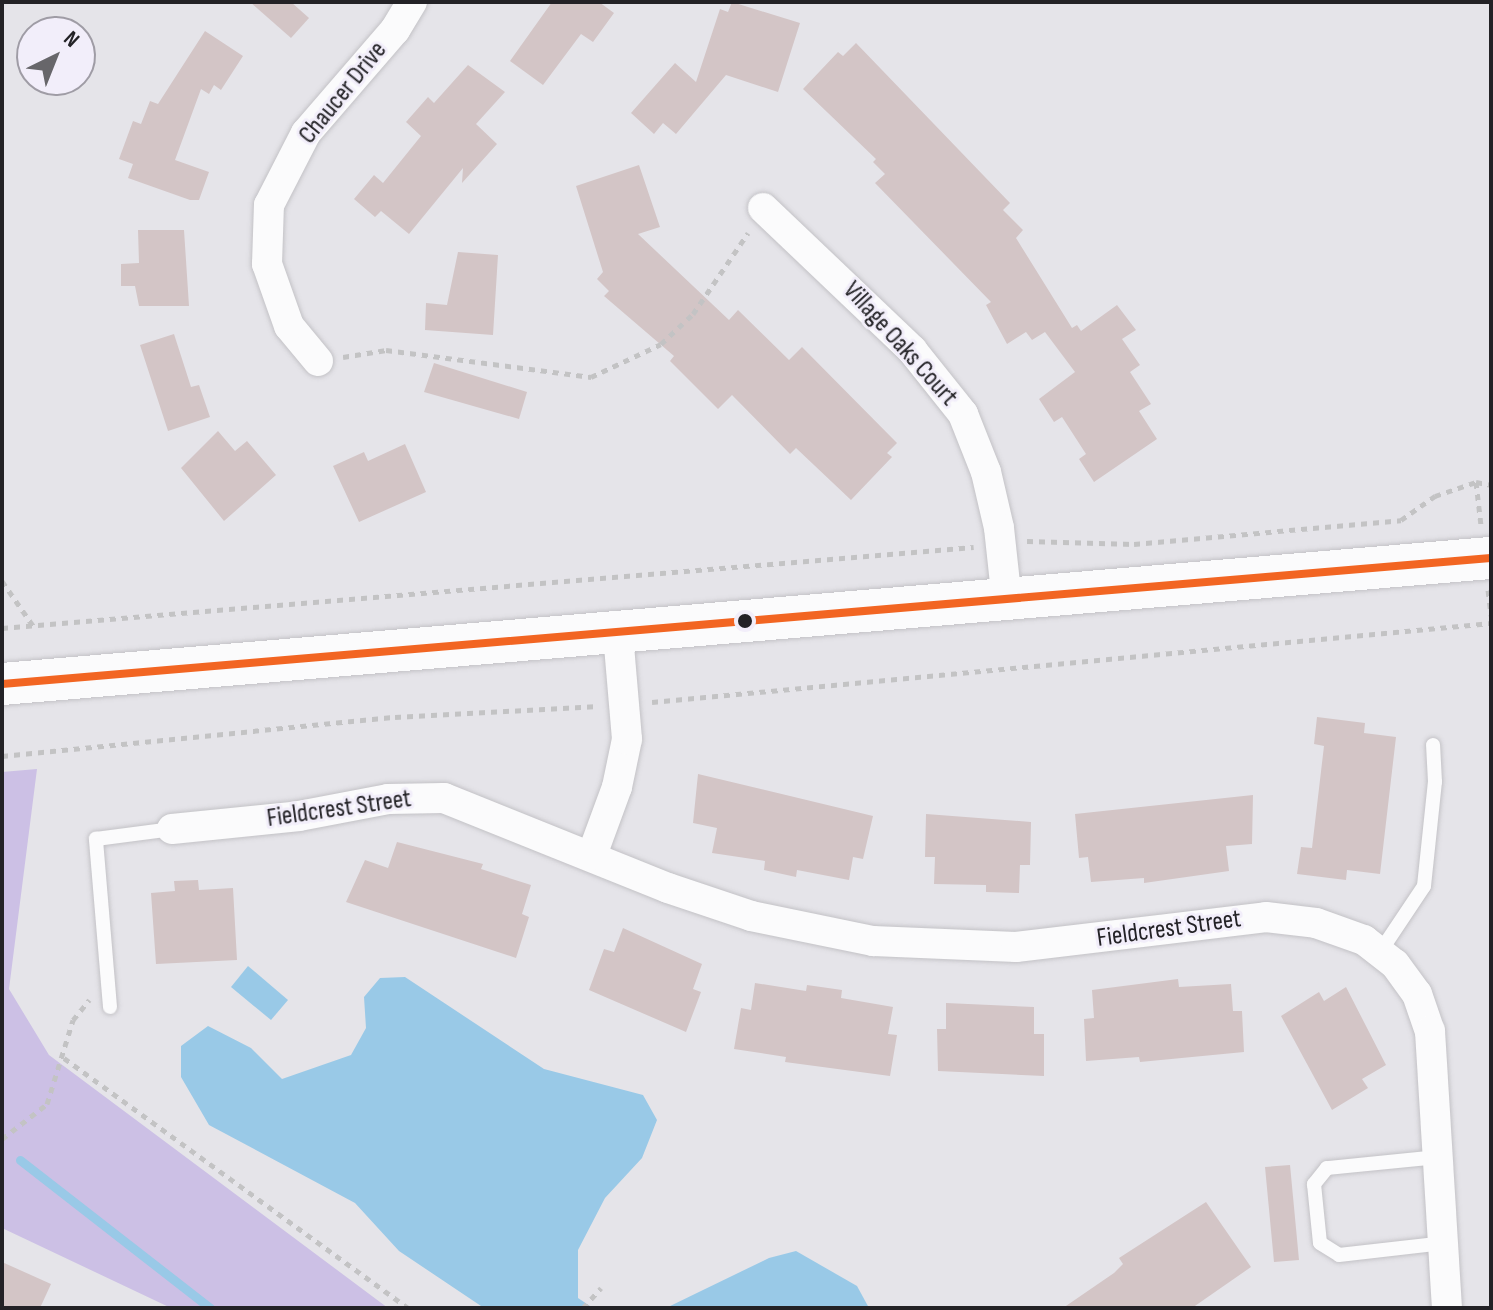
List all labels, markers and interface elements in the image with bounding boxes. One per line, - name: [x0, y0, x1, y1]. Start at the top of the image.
- north arrow: [16, 16, 96, 96]
- text: N: [58, 26, 85, 53]
- street label: Chaucer Drive: [292, 36, 394, 150]
- street label: Village Oaks Court: [836, 275, 964, 413]
- unlabelled marker: [737, 613, 753, 629]
- street label: Fieldcrest Street: [265, 783, 413, 835]
- street label: Fieldcrest Street: [1095, 903, 1243, 955]

